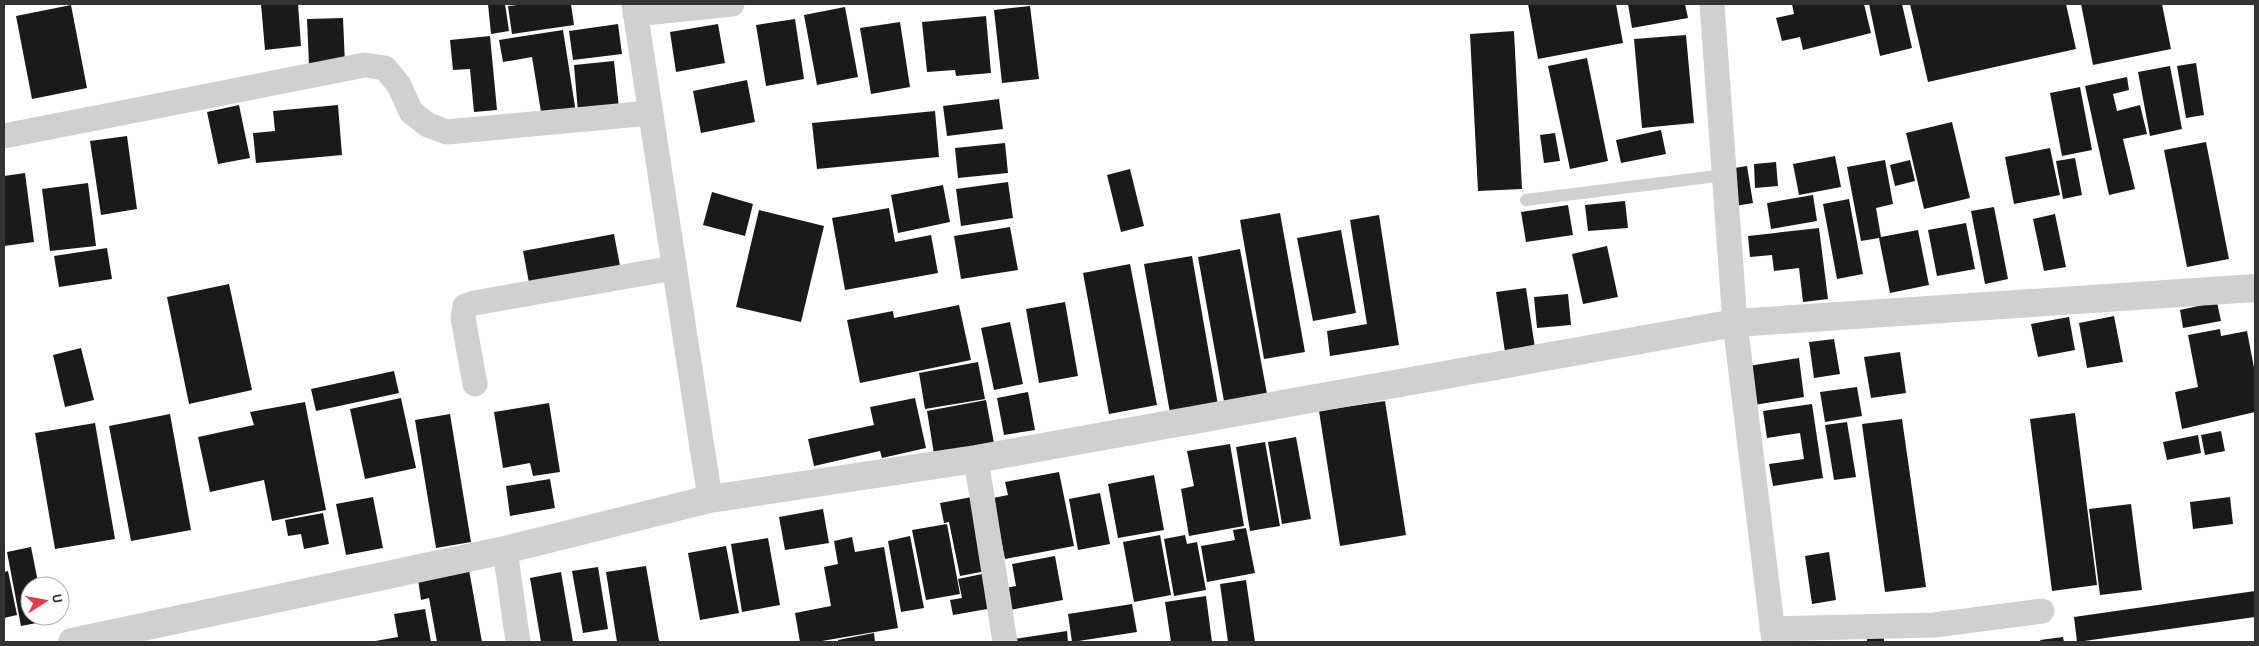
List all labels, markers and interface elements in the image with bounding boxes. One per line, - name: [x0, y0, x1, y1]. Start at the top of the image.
- north arrow: [20, 576, 70, 626]
- text: U: [49, 593, 65, 604]

